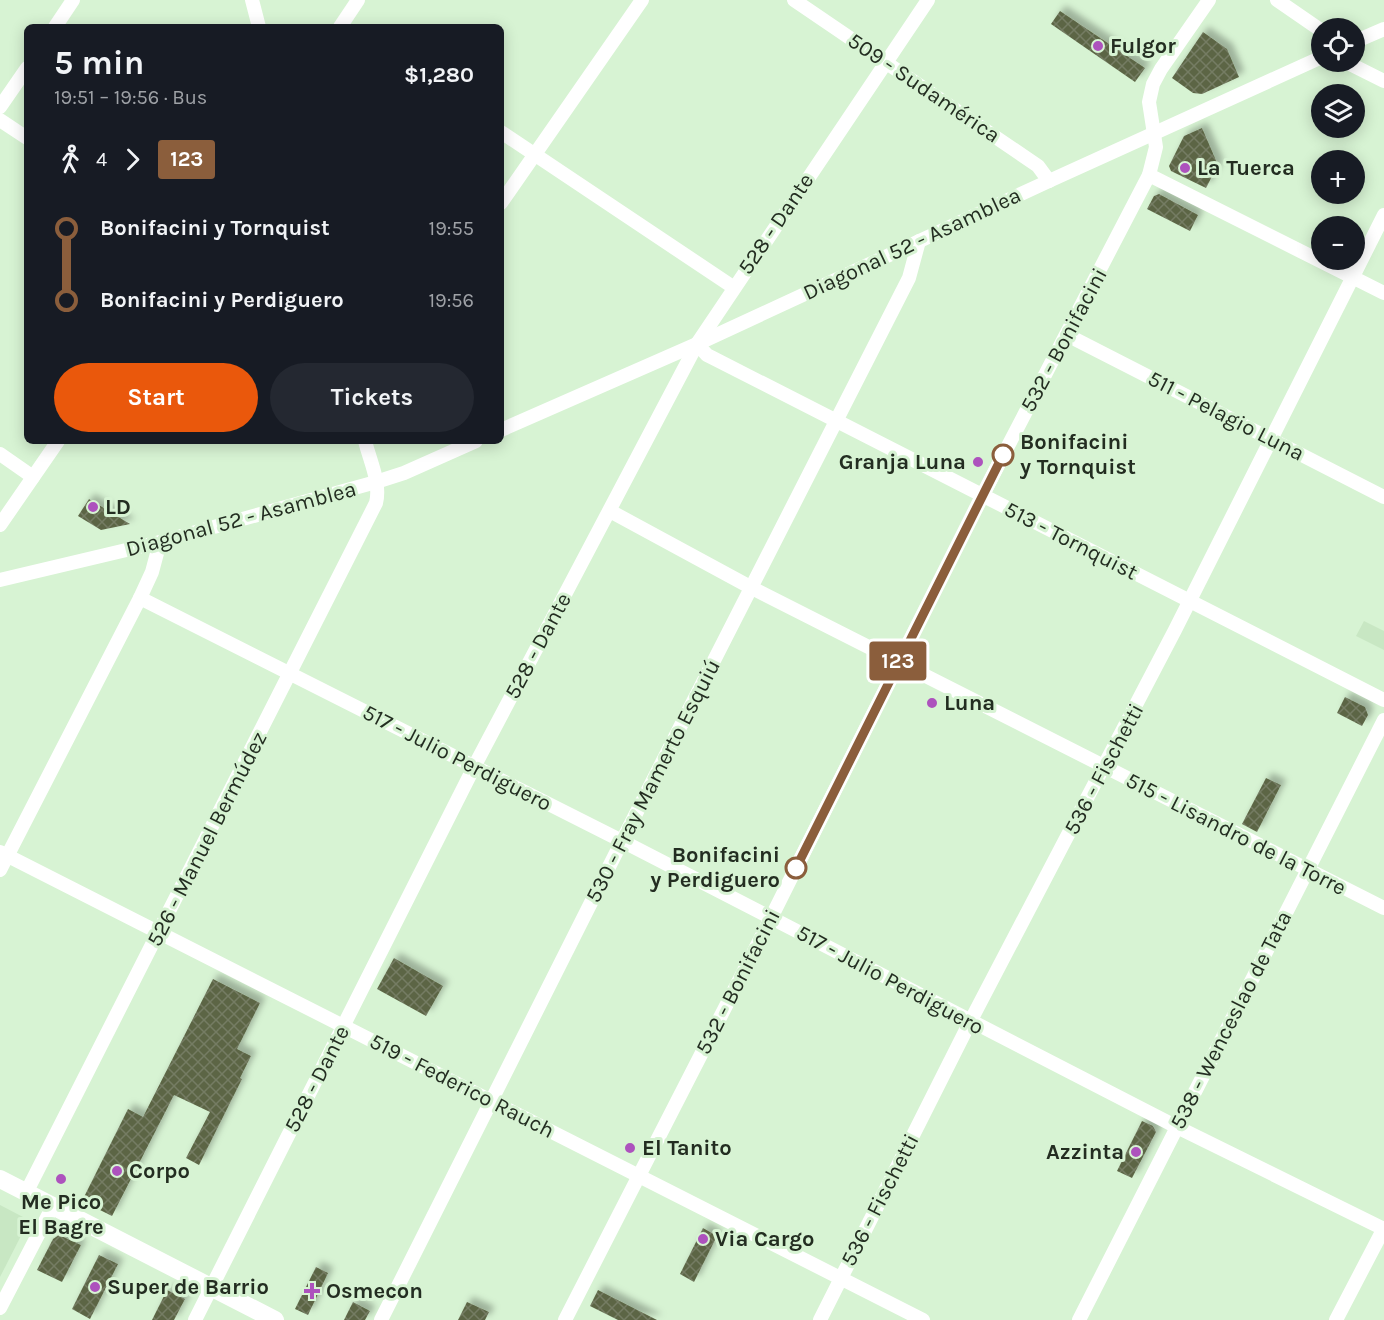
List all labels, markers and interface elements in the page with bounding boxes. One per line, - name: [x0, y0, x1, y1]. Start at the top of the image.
- map controls: [1311, 18, 1365, 270]
- button: locate: [1311, 18, 1365, 72]
- street label: 509 - Sudamérica: [843, 27, 1005, 149]
- place label: Fulgor: [1110, 33, 1176, 59]
- marker: Fulgor: [1091, 39, 1105, 53]
- text: 5 min: [54, 44, 144, 82]
- text: $1,280: [404, 62, 474, 88]
- button: layers: [1311, 84, 1365, 138]
- text: 19:51 – 19:56 · Bus: [54, 86, 207, 109]
- icon: walk: [54, 143, 87, 176]
- icon: forward: [116, 143, 149, 176]
- text: 123: [170, 147, 203, 171]
- text: 4: [96, 148, 107, 171]
- button: +: [1311, 150, 1365, 204]
- place label: La Tuerca: [1197, 155, 1295, 181]
- marker: La Tuerca: [1178, 161, 1192, 175]
- street label: 528 - Dante: [733, 169, 819, 279]
- street label: Diagonal 52 - Asamblea: [799, 182, 1025, 306]
- text: Bonifacini y Tornquist: [100, 215, 330, 241]
- button: −: [1311, 216, 1365, 270]
- text: 19:55: [429, 217, 474, 240]
- street label: 532 - Bonifacini: [1015, 264, 1113, 416]
- text: Bonifacini y Perdiguero: [100, 287, 344, 313]
- text: 19:56: [428, 289, 474, 312]
- button: Start: [54, 363, 258, 432]
- button: Tickets: [270, 363, 474, 432]
- street label: 511 - Pelagio Luna: [1143, 365, 1309, 467]
- place label: Bonifacini y Tornquist: [1020, 429, 1136, 480]
- marker: Bonifacini y Tornquist: [992, 444, 1014, 466]
- place label: Granja Luna: [839, 449, 966, 475]
- marker: Granja Luna: [971, 455, 985, 469]
- street label: Diagonal 52 - Asamblea: [123, 476, 359, 562]
- place label: LD: [105, 494, 131, 520]
- street label: 513 - Tornquist: [1000, 496, 1142, 586]
- marker: LD: [86, 500, 100, 514]
- street label: 528 - Dante: [499, 589, 577, 703]
- line badge: 123: [864, 642, 932, 680]
- text: 123: [881, 649, 915, 673]
- street label: 530 - Fray Mamerto Esquiú: [580, 655, 726, 907]
- place label: Luna: [944, 690, 995, 716]
- marker: Luna: [925, 696, 939, 710]
- street label: 517 - Julio Perdiguero: [358, 699, 556, 817]
- street label: 536 - Fischetti: [1059, 699, 1149, 839]
- street label: 526 - Manuel Bermúdez: [142, 727, 272, 951]
- street label: 515 - Lisandro de la Torre: [1121, 767, 1351, 901]
- place label: Bonifacini y Perdiguero: [650, 842, 780, 893]
- marker: Bonifacini y Perdiguero: [785, 857, 807, 879]
- street label: 532 - Bonifacini: [690, 905, 786, 1059]
- street label: 538 - Wenceslao de Tata: [1165, 907, 1297, 1133]
- street label: 517 - Julio Perdiguero: [792, 920, 988, 1040]
- street label: 528 - Dante: [279, 1021, 355, 1137]
- street label: 519 - Federico Rauch: [365, 1028, 559, 1144]
- street label: 536 - Fischetti: [836, 1130, 924, 1270]
- place label: El Tanito: [642, 1135, 732, 1161]
- place label: Azzinta: [1046, 1139, 1124, 1165]
- marker: El Tanito: [623, 1141, 637, 1155]
- marker: Azzinta: [1129, 1145, 1143, 1159]
- place label: Corpo: [129, 1158, 190, 1184]
- marker: Corpo: [110, 1164, 124, 1178]
- marker: Me Pico El Bagre: [54, 1172, 68, 1186]
- place label: Me Pico El Bagre: [18, 1189, 104, 1240]
- place label: Via Cargo: [715, 1226, 814, 1252]
- marker: Via Cargo: [696, 1232, 710, 1246]
- place label: Super de Barrio: [107, 1274, 269, 1300]
- place label: Osmecon: [326, 1278, 423, 1304]
- marker: Super de Barrio: [88, 1280, 102, 1294]
- marker: Osmecon: [303, 1282, 321, 1300]

